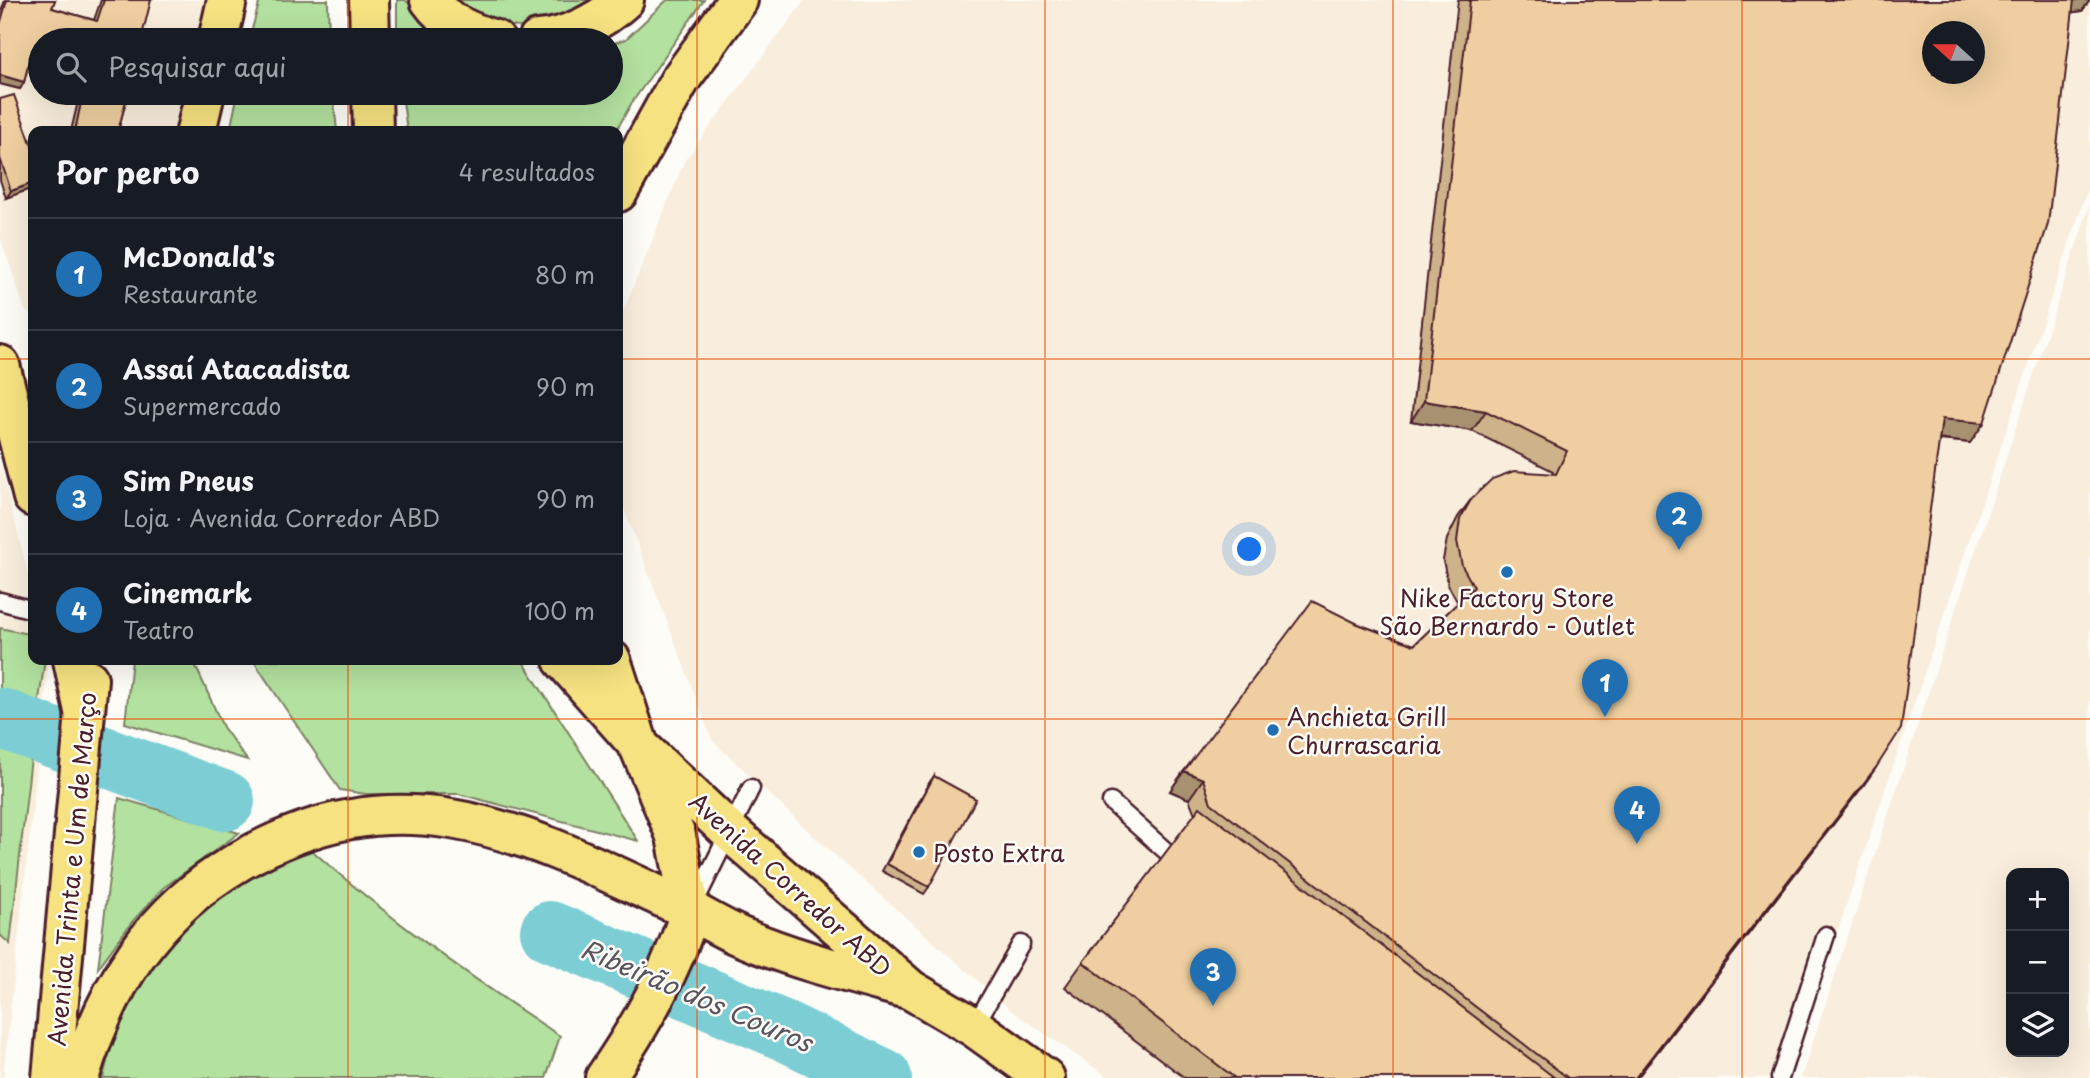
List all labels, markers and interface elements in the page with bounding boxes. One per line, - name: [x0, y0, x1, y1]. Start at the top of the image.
- north arrow: [1922, 21, 1985, 84]
- search box: [28, 28, 623, 105]
- text: Pesquisar aqui: [108, 47, 286, 86]
- icon: search: [52, 48, 90, 86]
- text: Por perto: [56, 149, 199, 194]
- text: 4 resultados: [459, 154, 595, 189]
- text: McDonald's: [123, 237, 275, 276]
- text: 1: [74, 257, 85, 292]
- text: 80 m: [535, 257, 595, 292]
- text: Restaurante: [123, 276, 258, 311]
- text: Assaí Atacadista: [123, 349, 350, 388]
- text: 2: [71, 369, 87, 404]
- text: 90 m: [536, 369, 595, 404]
- text: Supermercado: [123, 388, 281, 423]
- text: Sim Pneus: [123, 461, 254, 500]
- text: 3: [71, 481, 87, 516]
- text: 90 m: [536, 481, 595, 516]
- pin: 2: [1656, 492, 1702, 550]
- text: Loja · Avenida Corredor ABD: [123, 500, 440, 535]
- your location: [1232, 532, 1266, 566]
- marker: Nike Factory Store São Bernardo - Outlet: [1499, 564, 1515, 580]
- text: Cinemark: [123, 573, 252, 612]
- place label: Nike Factory Store São Bernardo - Outlet: [1379, 579, 1635, 643]
- text: 4: [71, 593, 87, 628]
- text: 100 m: [525, 593, 595, 628]
- text: Teatro: [123, 612, 194, 647]
- pin: 1: [1582, 659, 1628, 717]
- street label: Avenida Trinta e Um de Março: [38, 691, 104, 1047]
- place label: Anchieta Grill Churrascaria: [1287, 698, 1446, 762]
- marker: Anchieta Grill Churrascaria: [1265, 722, 1281, 738]
- street label: Avenida Corredor ABD: [682, 783, 900, 985]
- pin: 4: [1614, 786, 1660, 844]
- place label: Posto Extra: [933, 834, 1065, 870]
- marker: Posto Extra: [911, 844, 927, 860]
- map controls: [2006, 868, 2069, 1057]
- button: +: [2006, 868, 2069, 931]
- water label: Ribeirão dos Couros: [576, 929, 820, 1062]
- button: −: [2006, 931, 2069, 994]
- pin: 3: [1190, 948, 1236, 1006]
- button: layers: [2006, 994, 2069, 1057]

